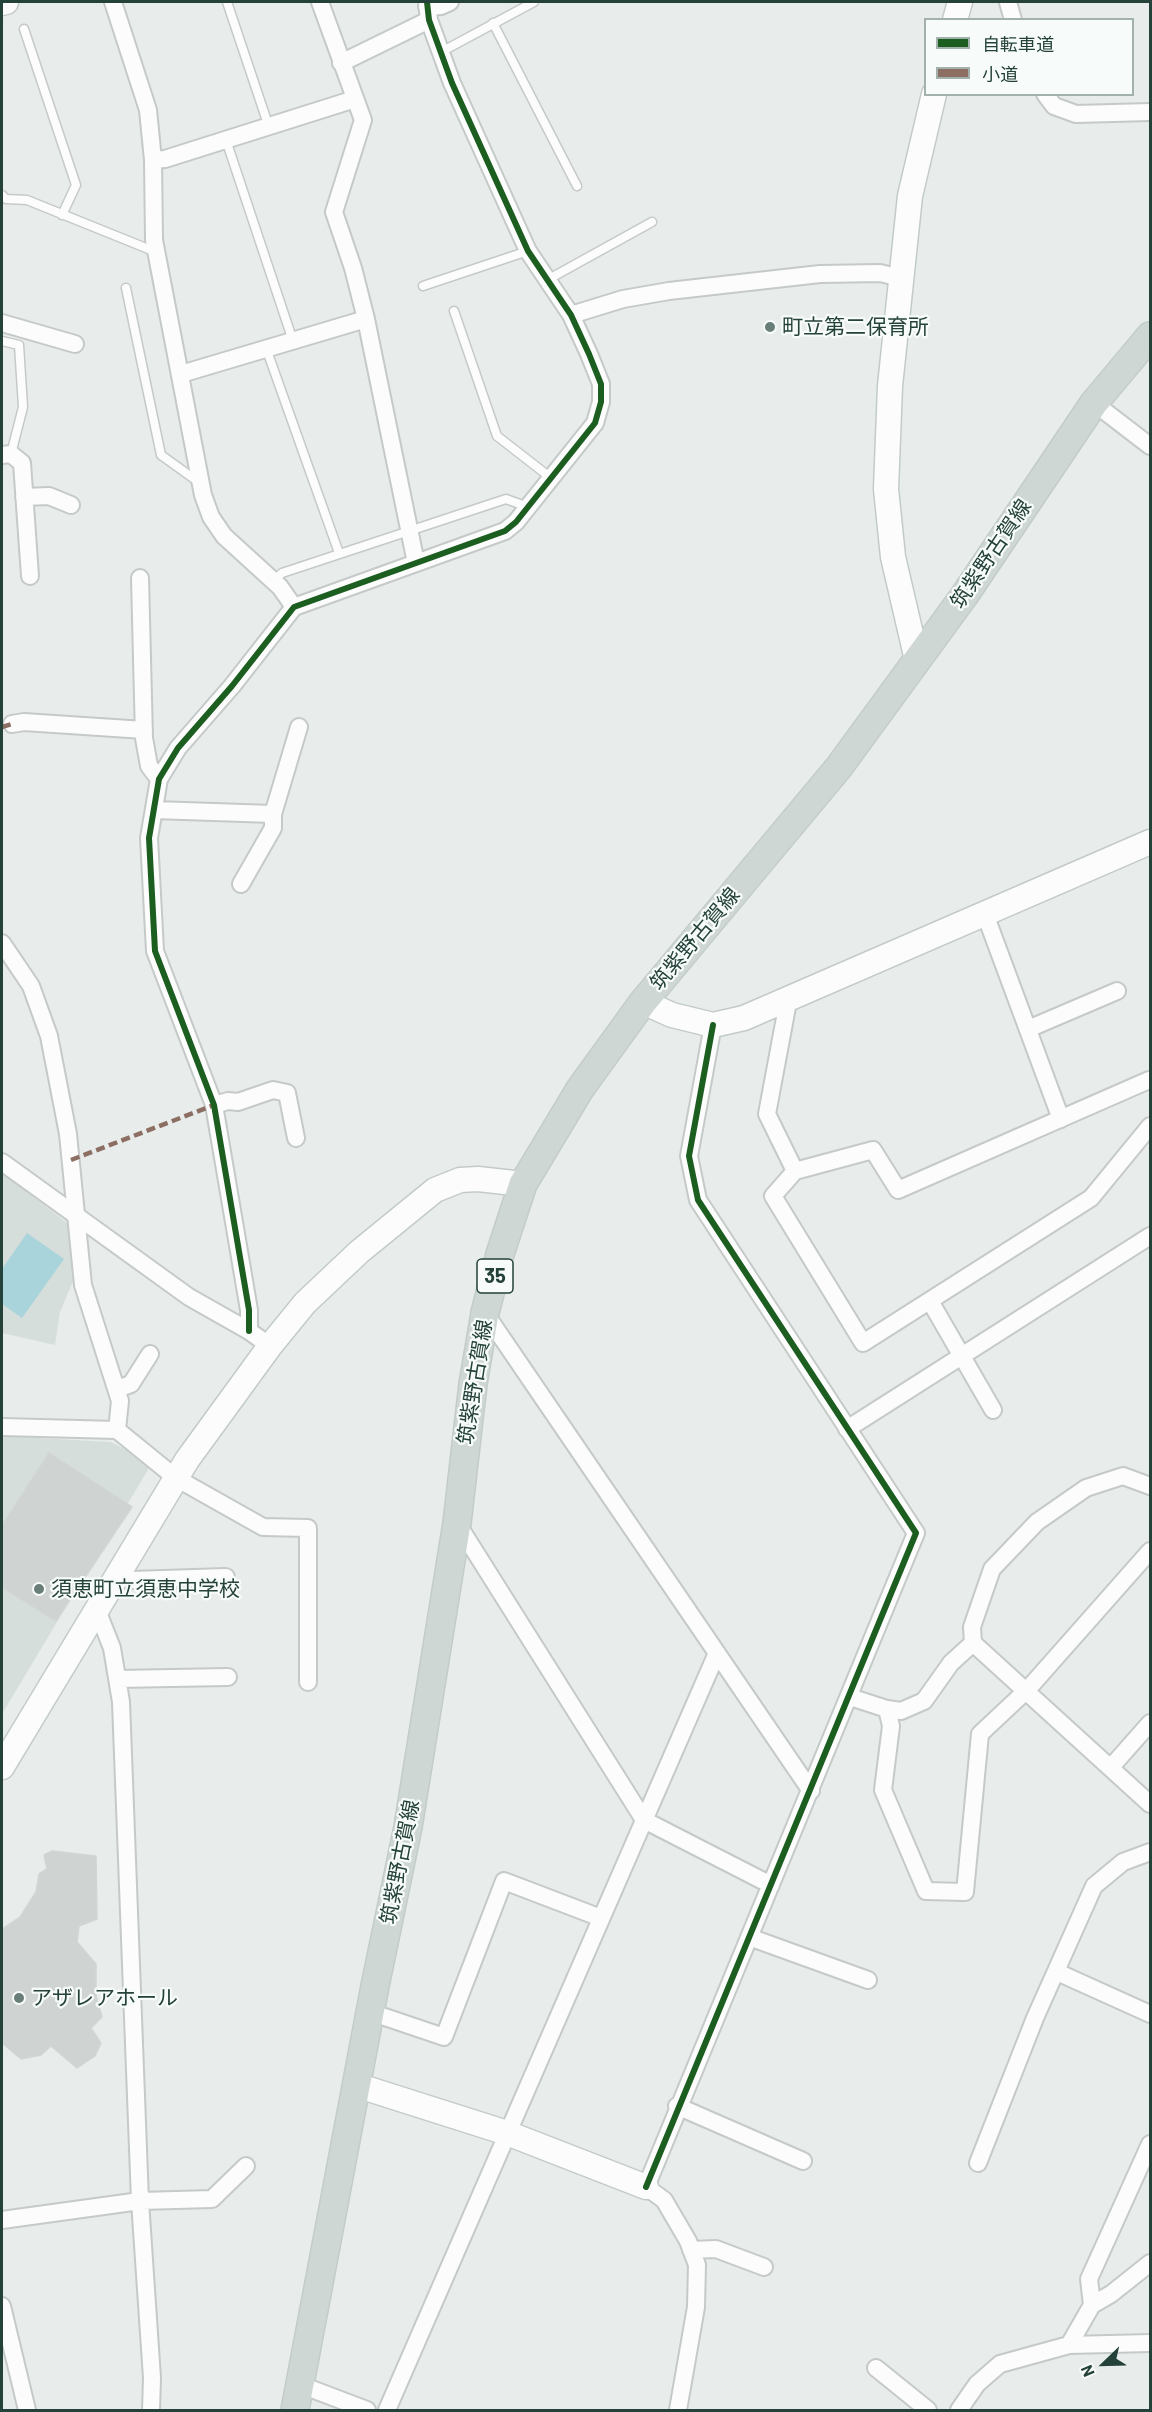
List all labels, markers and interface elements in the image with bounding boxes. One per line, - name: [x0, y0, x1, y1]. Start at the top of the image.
- legend: [924, 18, 1134, 96]
- text: 自転車道: [982, 33, 1054, 55]
- text: 小道: [982, 63, 1018, 85]
- place label: 町立第二保育所: [782, 314, 929, 340]
- marker: 町立第二保育所: [763, 320, 777, 334]
- street label: 筑紫野古賀線: [945, 495, 1037, 613]
- street label: 筑紫野古賀線: [645, 883, 745, 995]
- road number: 35: [477, 1259, 513, 1293]
- street label: 筑紫野古賀線: [453, 1318, 497, 1446]
- place label: 須恵町立須恵中学校: [51, 1576, 240, 1602]
- marker: 須恵町立須恵中学校: [32, 1582, 46, 1596]
- street label: 筑紫野古賀線: [376, 1798, 424, 1926]
- place label: アザレアホール: [31, 1985, 178, 2011]
- marker: アザレアホール: [12, 1991, 26, 2005]
- north arrow: [1074, 2334, 1134, 2394]
- text: N: [1076, 2363, 1098, 2380]

